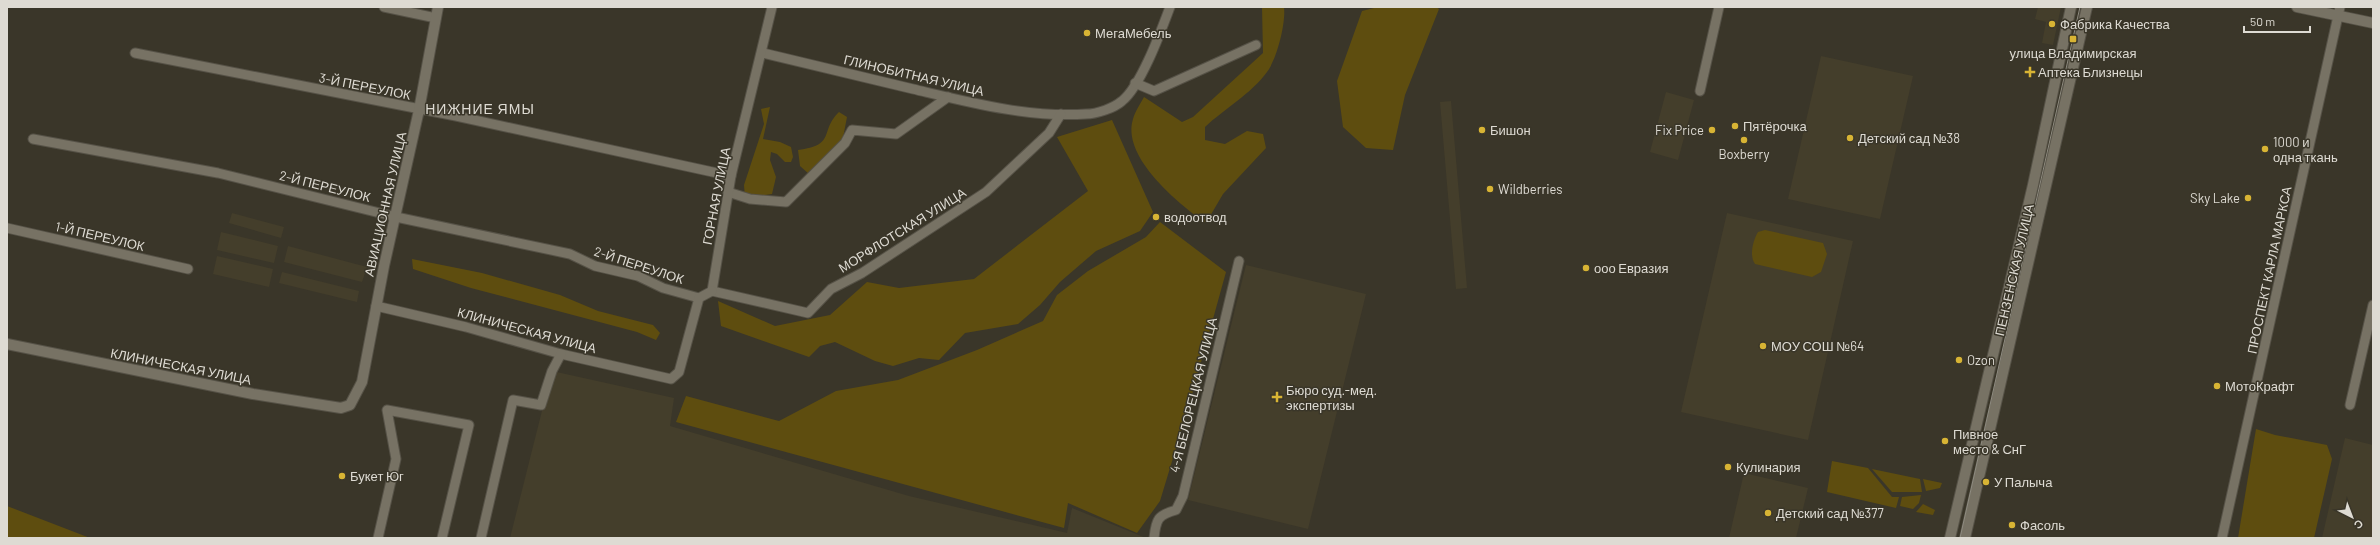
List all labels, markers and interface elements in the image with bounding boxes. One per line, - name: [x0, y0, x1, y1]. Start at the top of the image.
- scale bar: [2244, 8, 2310, 34]
- text: 50 m: [2250, 14, 2275, 28]
- place label: Фабрика Качества: [2060, 16, 2171, 32]
- marker: Фабрика Качества: [2047, 19, 2057, 29]
- place label: МегаМебель: [1095, 25, 1172, 41]
- marker: МегаМебель: [1082, 28, 1092, 38]
- marker: улица Владимирская: [2068, 34, 2078, 44]
- place label: улица Владимирская: [2010, 45, 2136, 61]
- street label: ГЛИНОБИТНАЯ УЛИЦА: [842, 51, 986, 99]
- place label: Аптека Близнецы: [2038, 64, 2143, 80]
- marker: Аптека Близнецы: [2025, 67, 2035, 77]
- street label: 3-Й ПЕРЕУЛОК: [318, 69, 413, 103]
- district label: НИЖНИЕ ЯМЫ: [425, 100, 535, 117]
- place label: Пятёрочка: [1743, 118, 1807, 134]
- marker: Пятёрочка: [1730, 121, 1740, 131]
- place label: Бишон: [1490, 122, 1531, 138]
- place label: Fix Price: [1655, 122, 1704, 138]
- marker: Бишон: [1477, 125, 1487, 135]
- marker: Fix Price: [1707, 125, 1717, 135]
- street label: АВИАЦИОННАЯ УЛИЦА: [361, 130, 409, 278]
- place label: Детский сад №38: [1858, 130, 1960, 146]
- marker: Детский сад №38: [1845, 133, 1855, 143]
- place label: 1000 и одна ткань: [2273, 134, 2338, 165]
- marker: Boxberry: [1739, 135, 1749, 145]
- marker: 1000 и одна ткань: [2260, 144, 2270, 154]
- street label: ГОРНАЯ УЛИЦА: [699, 146, 733, 246]
- place label: Boxberry: [1718, 146, 1770, 162]
- street label: 2-Й ПЕРЕУЛОК: [278, 167, 373, 205]
- place label: Wildberries: [1498, 181, 1563, 197]
- street label: МОРФЛОТСКАЯ УЛИЦА: [835, 184, 969, 276]
- marker: Wildberries: [1485, 184, 1495, 194]
- street label: ПРОСПЕКТ КАРЛА МАРКСА: [2243, 185, 2295, 355]
- place label: Sky Lake: [2190, 190, 2240, 206]
- marker: Sky Lake: [2243, 193, 2253, 203]
- street label: ПЕНЗЕНСКАЯ УЛИЦА: [1991, 202, 2037, 338]
- place label: водоотвод: [1164, 209, 1227, 225]
- marker: водоотвод: [1151, 212, 1161, 222]
- street label: 1-Й ПЕРЕУЛОК: [54, 218, 147, 254]
- street label: 2-Й ПЕРЕУЛОК: [592, 243, 686, 287]
- place label: ооо Евразия: [1594, 260, 1668, 276]
- marker: ооо Евразия: [1581, 263, 1591, 273]
- street label: КЛИНИЧЕСКАЯ УЛИЦА: [456, 304, 599, 356]
- street label: 4-Я БЕЛОРЕЦКАЯ УЛИЦА: [1166, 315, 1220, 474]
- place label: МОУ СОШ №64: [1771, 338, 1864, 354]
- marker: МОУ СОШ №64: [1758, 341, 1768, 351]
- street label: КЛИНИЧЕСКАЯ УЛИЦА: [109, 344, 253, 388]
- place label: Ozon: [1967, 352, 1995, 368]
- marker: Ozon: [1954, 355, 1964, 365]
- place label: МотоКрафт: [2225, 378, 2294, 394]
- marker: МотоКрафт: [2212, 381, 2222, 391]
- place label: Бюро суд.-мед. экспертизы: [1286, 382, 1377, 413]
- marker: Бюро суд.-мед. экспертизы: [1271, 391, 1283, 403]
- place label: Пивное место & СнГ: [1953, 426, 2026, 457]
- marker: Пивное место & СнГ: [1940, 436, 1950, 446]
- place label: Кулинария: [1736, 459, 1801, 475]
- marker: Кулинария: [1723, 462, 1733, 472]
- place label: Букет Юг: [350, 468, 404, 484]
- marker: Букет Юг: [337, 471, 347, 481]
- place label: У Палыча: [1994, 474, 2053, 490]
- marker: У Палыча: [1981, 477, 1991, 487]
- north arrow: [2332, 497, 2372, 537]
- place label: Детский сад №377: [1776, 505, 1884, 521]
- marker: Детский сад №377: [1763, 508, 1773, 518]
- place label: Фасоль: [2020, 517, 2065, 533]
- text: С: [2352, 517, 2366, 532]
- marker: Фасоль: [2007, 520, 2017, 530]

